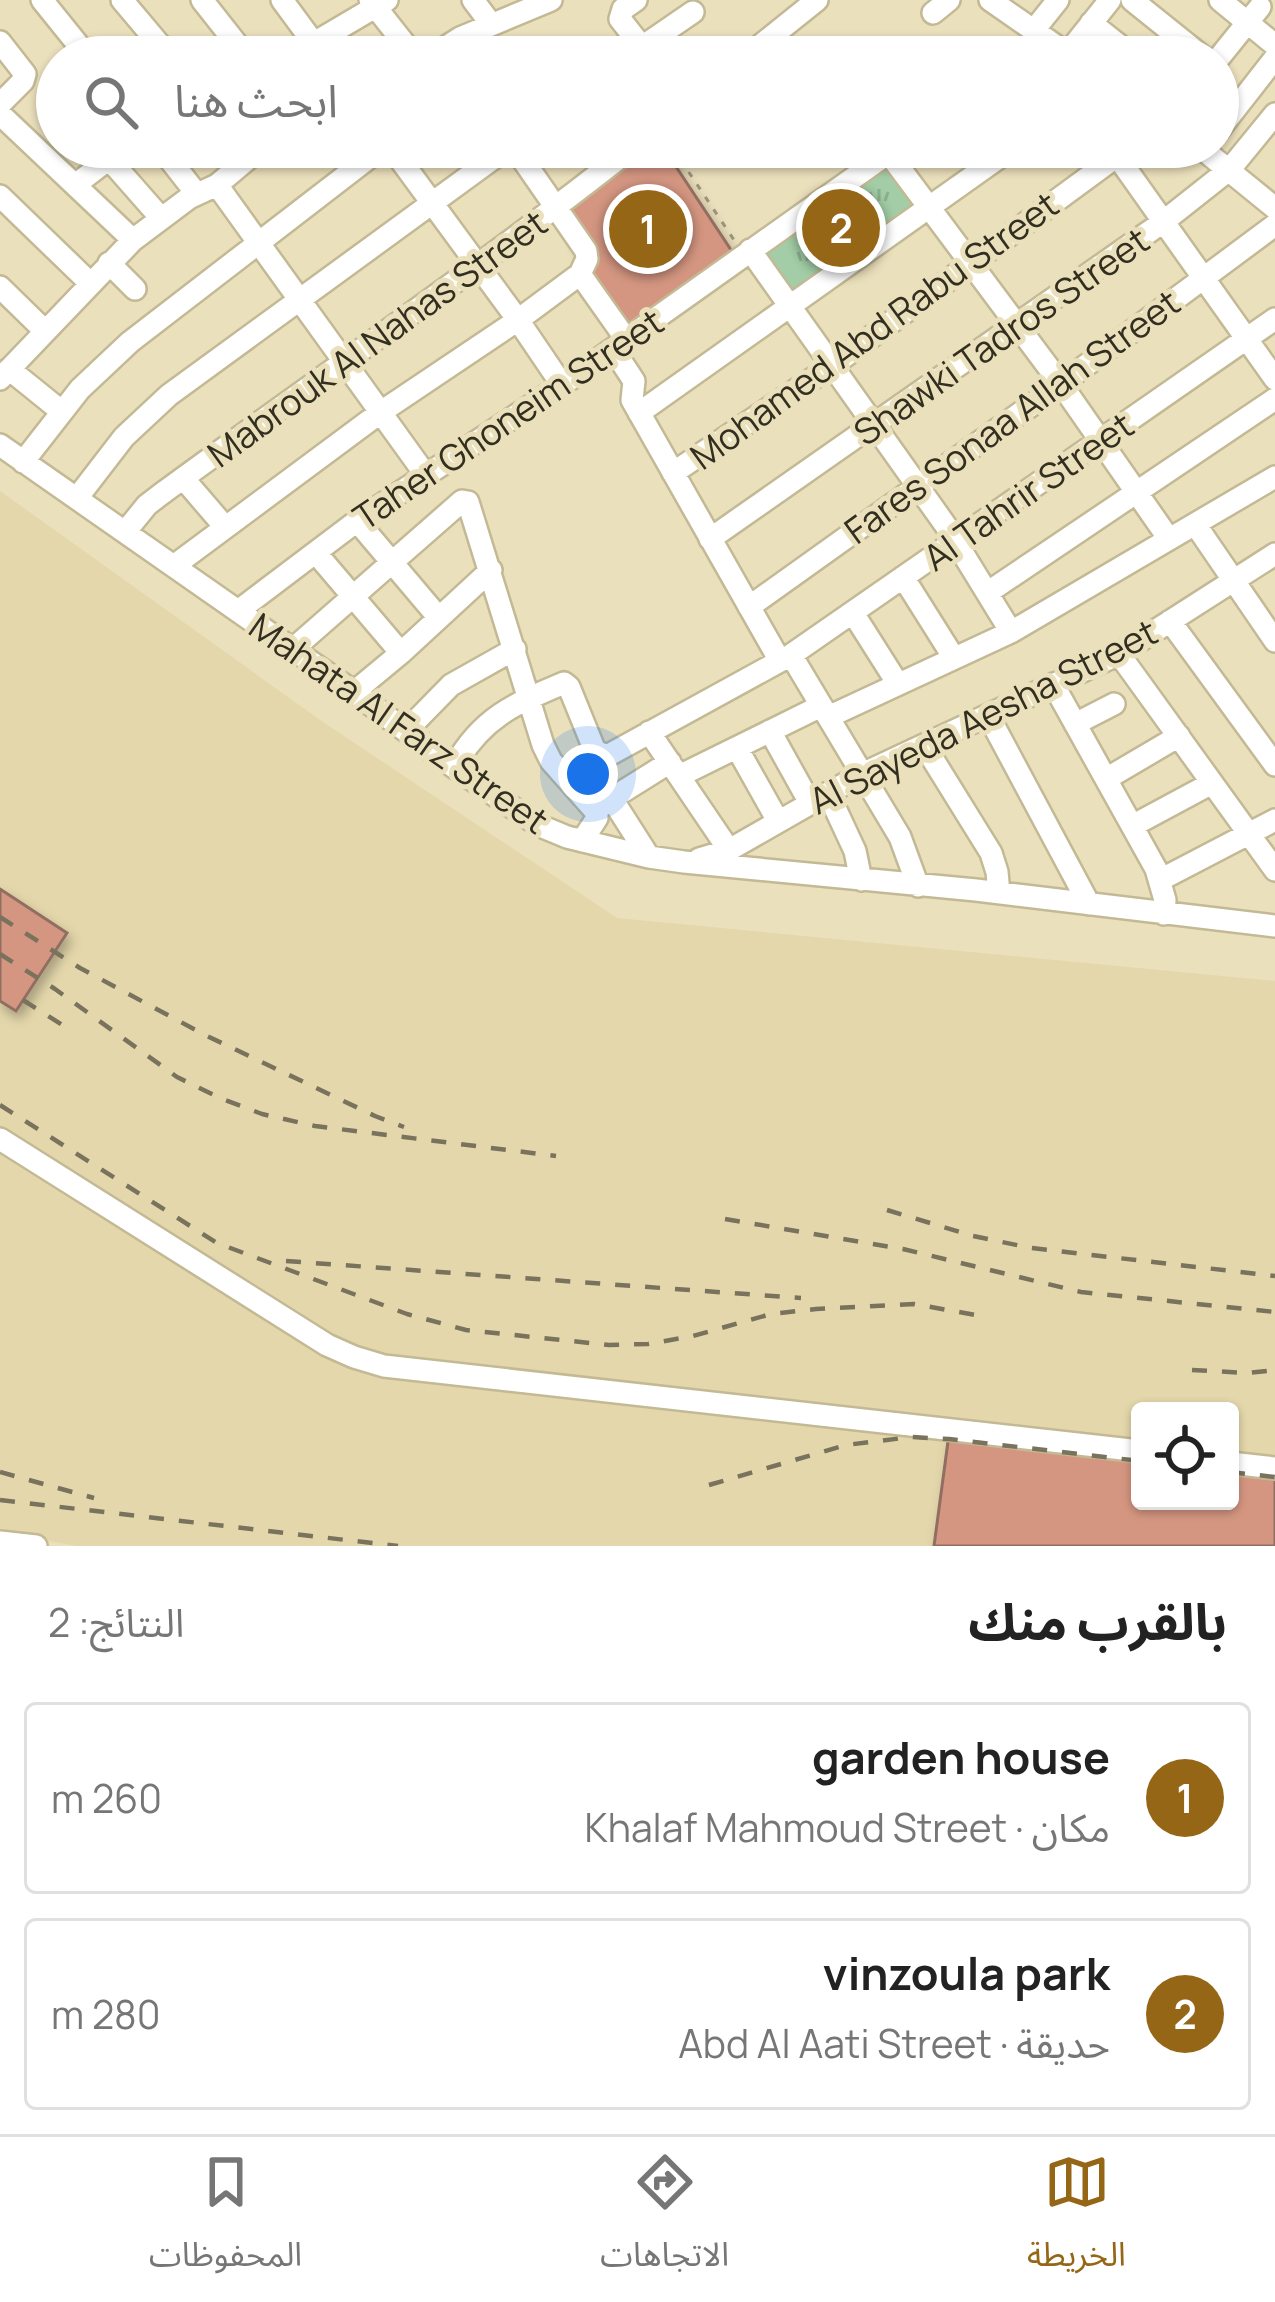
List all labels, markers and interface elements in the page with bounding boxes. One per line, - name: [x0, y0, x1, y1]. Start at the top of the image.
- search box: [36, 36, 1239, 168]
- icon: search: [78, 69, 144, 135]
- text: ابحث هنا: [174, 69, 338, 131]
- street label: Mohamed Abd Rabu Street: [680, 180, 1068, 480]
- pin: 2: [802, 183, 880, 273]
- pin: 1: [609, 184, 687, 274]
- street label: Mabrouk Al Nahas Street: [197, 198, 557, 478]
- street label: Shawki Tadros Street: [844, 216, 1158, 456]
- street label: Fares Sonaa Allah Street: [835, 278, 1189, 554]
- street label: Taher Ghoneim Street: [343, 297, 673, 541]
- street label: Al Tahrir Street: [913, 400, 1143, 582]
- street label: Mahata Al Farz Street: [240, 601, 558, 845]
- street label: Al Sayeda Aesha Street: [801, 607, 1165, 825]
- your location: [558, 744, 618, 804]
- map controls: [1131, 1402, 1239, 1510]
- button: locate: [1131, 1402, 1239, 1510]
- text: بالقرب منك: [968, 1586, 1227, 1655]
- text: النتائج: 2: [48, 1595, 184, 1649]
- text: garden house: [812, 1726, 1110, 1788]
- text: 260 m: [51, 1771, 162, 1825]
- text: 1: [1176, 1771, 1194, 1825]
- text: مكان · Khalaf Mahmoud Street: [585, 1800, 1110, 1854]
- text: vinzoula park: [823, 1942, 1110, 2004]
- text: 280 m: [51, 1987, 161, 2041]
- text: 2: [1173, 1987, 1197, 2041]
- text: حديقة · Abd Al Aati Street: [678, 2016, 1110, 2070]
- tab: المحفوظات: [149, 2149, 302, 2290]
- tab: الاتجاهات: [600, 2149, 729, 2290]
- tab: الخريطة: [1027, 2149, 1126, 2290]

